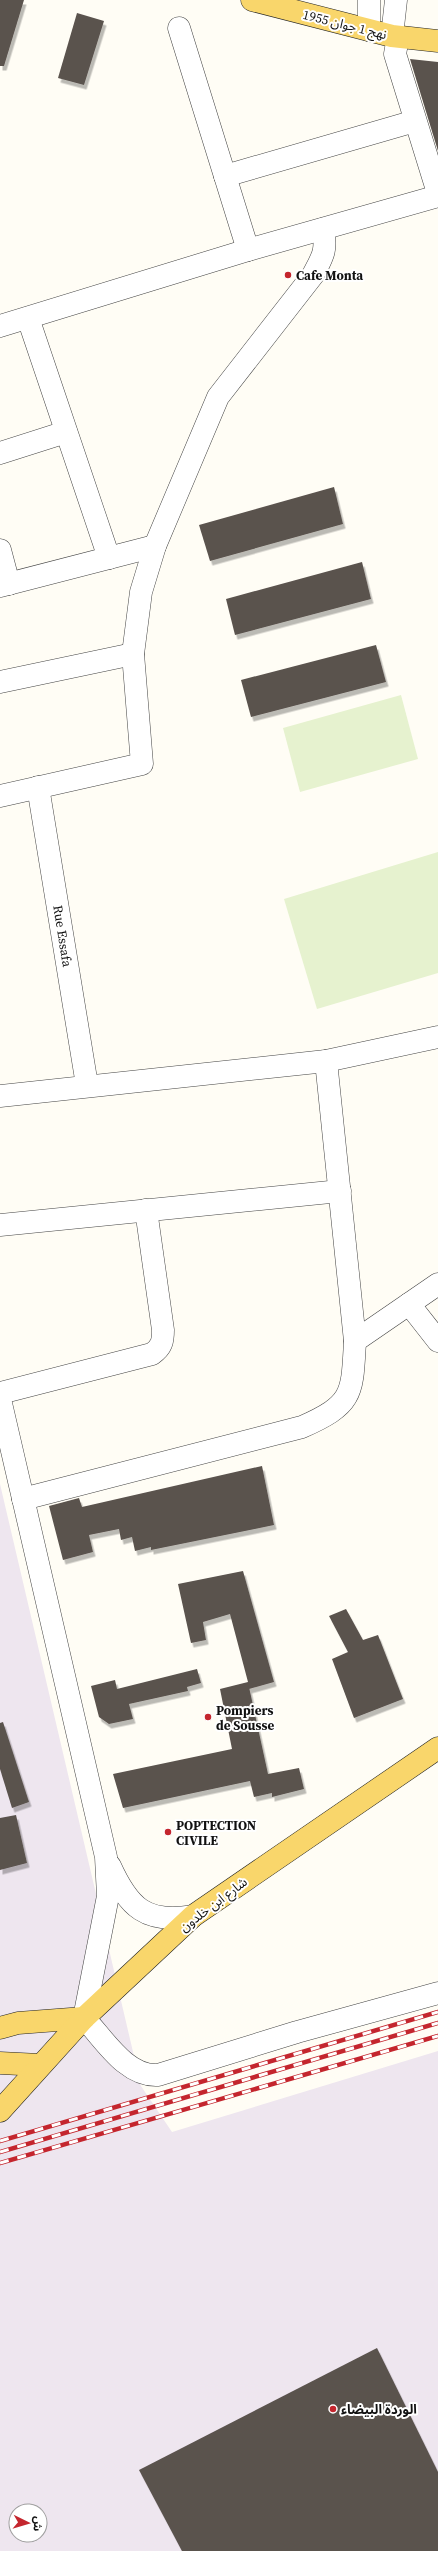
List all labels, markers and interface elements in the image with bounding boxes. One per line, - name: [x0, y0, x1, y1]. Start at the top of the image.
- street label: نهج 1 جوان 1955: [301, 6, 389, 45]
- place label: Cafe Monta: [296, 267, 363, 284]
- marker: Cafe Monta: [283, 270, 293, 280]
- street label: Rue Essafa: [49, 904, 76, 969]
- place label: Pompiers de Sousse: [216, 1702, 274, 1734]
- marker: Pompiers de Sousse: [203, 1712, 213, 1722]
- place label: POPTECTION CIVILE: [176, 1817, 257, 1849]
- marker: POPTECTION CIVILE: [163, 1827, 173, 1837]
- street label: شارع ابن خلدون: [176, 1873, 252, 1937]
- place label: الوردة البيضاء: [341, 2401, 417, 2418]
- marker: الوردة البيضاء: [328, 2404, 338, 2414]
- north arrow: [8, 2503, 48, 2543]
- text: ش: [29, 2516, 46, 2532]

